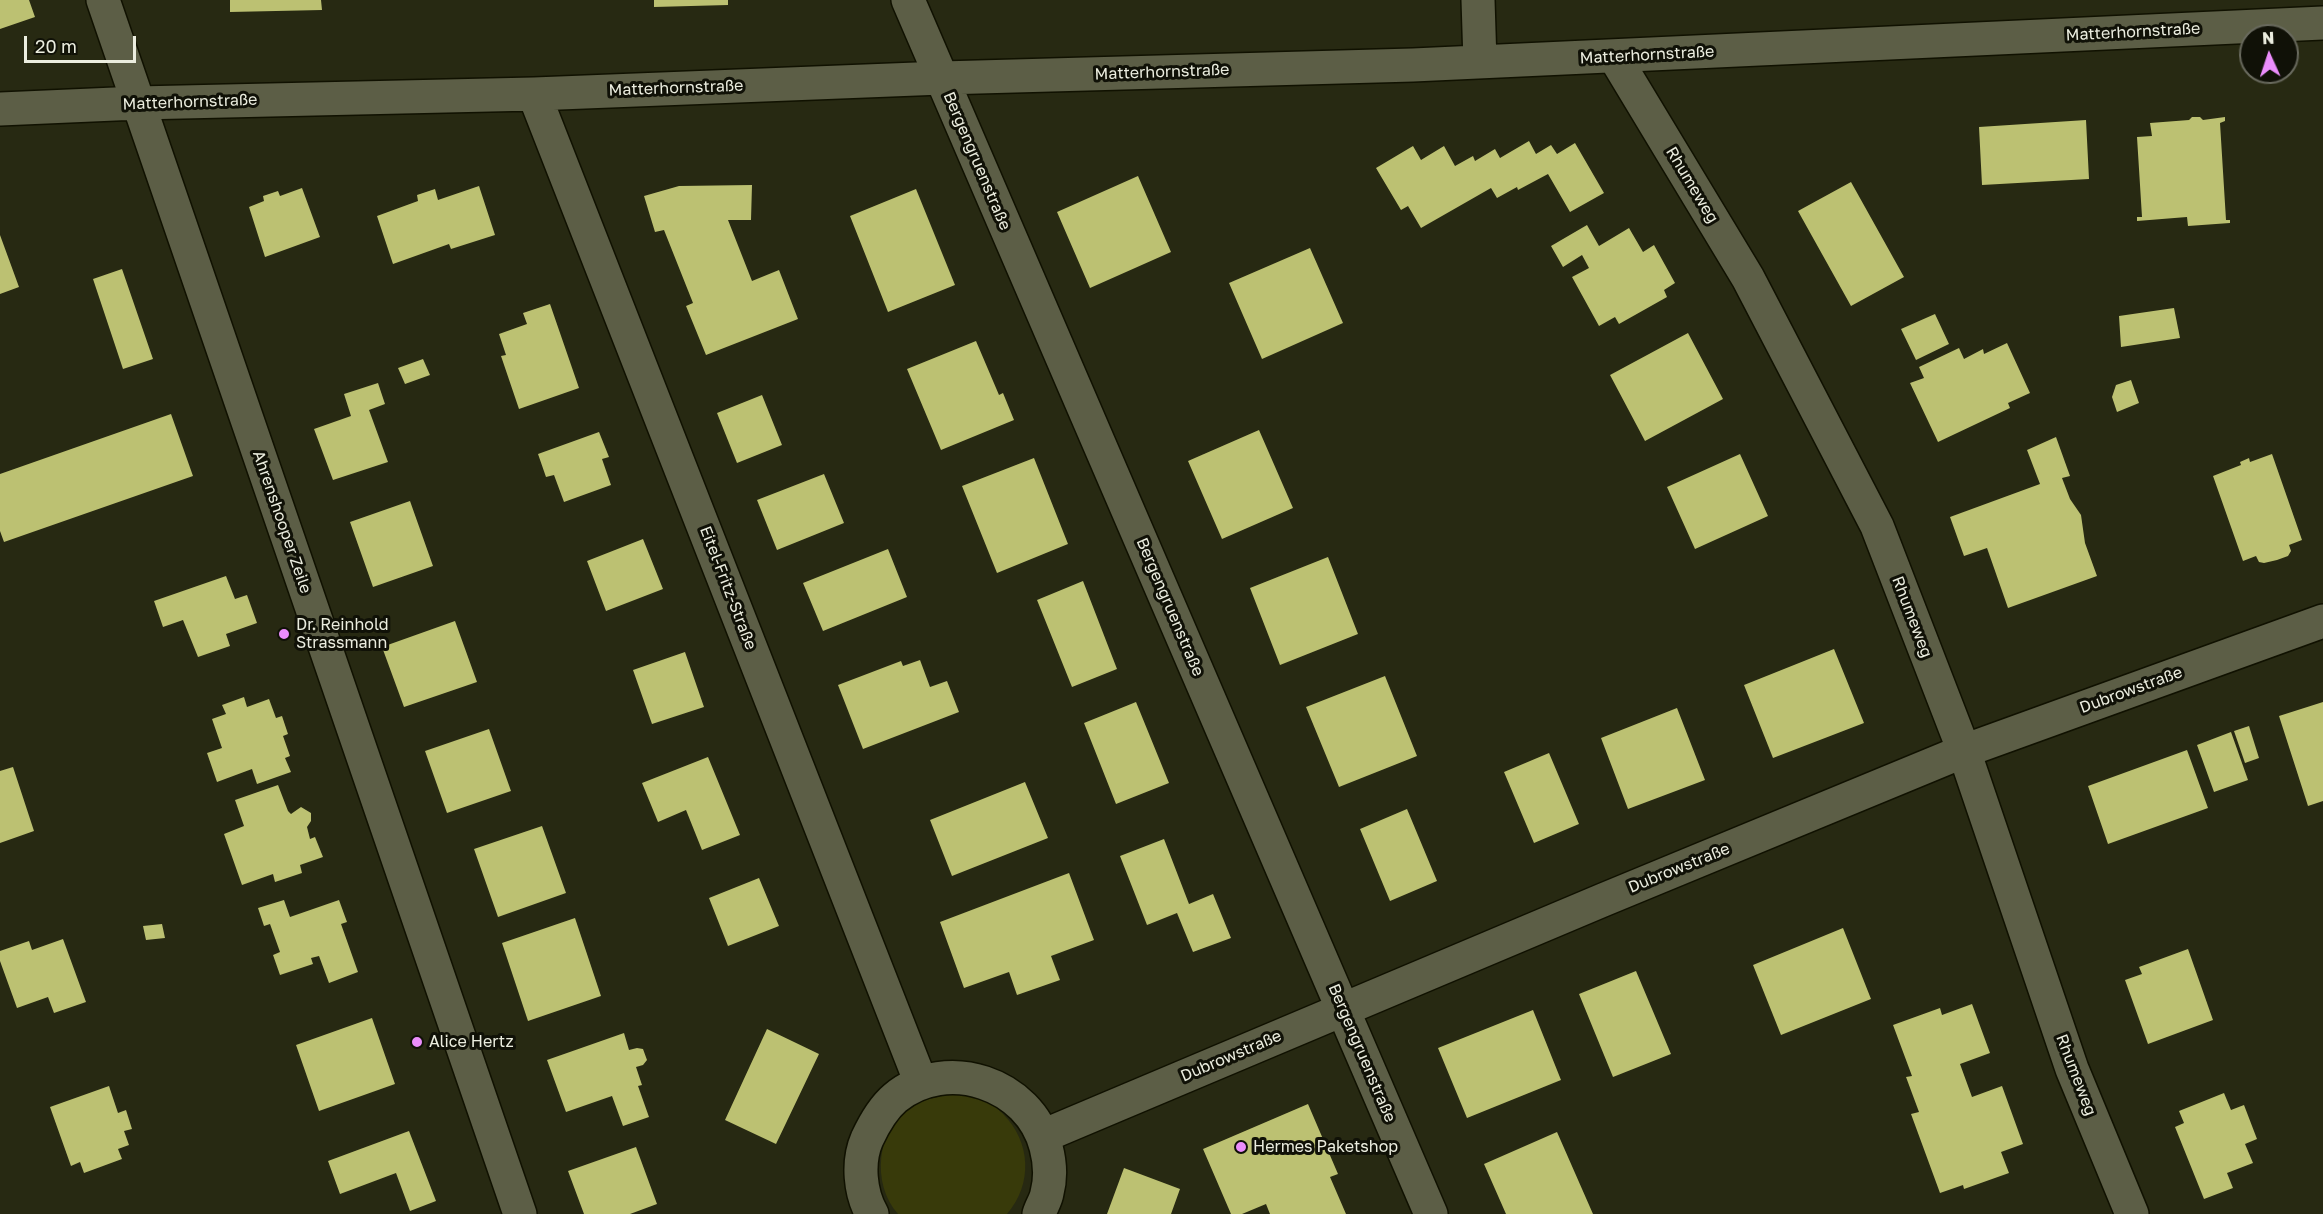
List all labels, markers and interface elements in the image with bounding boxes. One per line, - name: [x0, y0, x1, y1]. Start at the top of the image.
- street label: Matterhornstraße: [2065, 19, 2201, 45]
- scale bar: [27, 24, 140, 62]
- north arrow: [2239, 24, 2299, 84]
- text: N: [2262, 28, 2275, 48]
- text: 20 m: [35, 35, 77, 57]
- street label: Matterhornstraße: [1579, 42, 1715, 68]
- street label: Matterhornstraße: [1094, 60, 1230, 84]
- street label: Matterhornstraße: [608, 76, 744, 100]
- street label: Bergengruenstraße: [939, 89, 1015, 233]
- street label: Matterhornstraße: [122, 90, 258, 114]
- street label: Rhumeweg: [1662, 143, 1722, 227]
- street label: Ahrenshooper Zeile: [249, 448, 315, 596]
- street label: Eitel-Fritz-Straße: [696, 523, 760, 653]
- street label: Bergengruenstraße: [1132, 535, 1208, 679]
- street label: Rhumeweg: [1888, 574, 1936, 660]
- place label: Dr. Reinhold Strassmann: [296, 615, 389, 653]
- marker: Dr. Reinhold Strassmann: [277, 627, 291, 641]
- street label: Dubrowstraße: [2077, 663, 2185, 717]
- street label: Dubrowstraße: [1625, 839, 1733, 897]
- street label: Bergengruenstraße: [1324, 981, 1400, 1125]
- street label: Dubrowstraße: [1178, 1026, 1284, 1086]
- place label: Alice Hertz: [429, 1032, 514, 1052]
- street label: Rhumeweg: [2052, 1032, 2100, 1118]
- marker: Alice Hertz: [410, 1035, 424, 1049]
- place label: Hermes Paketshop: [1253, 1137, 1398, 1157]
- marker: Hermes Paketshop: [1234, 1140, 1248, 1154]

